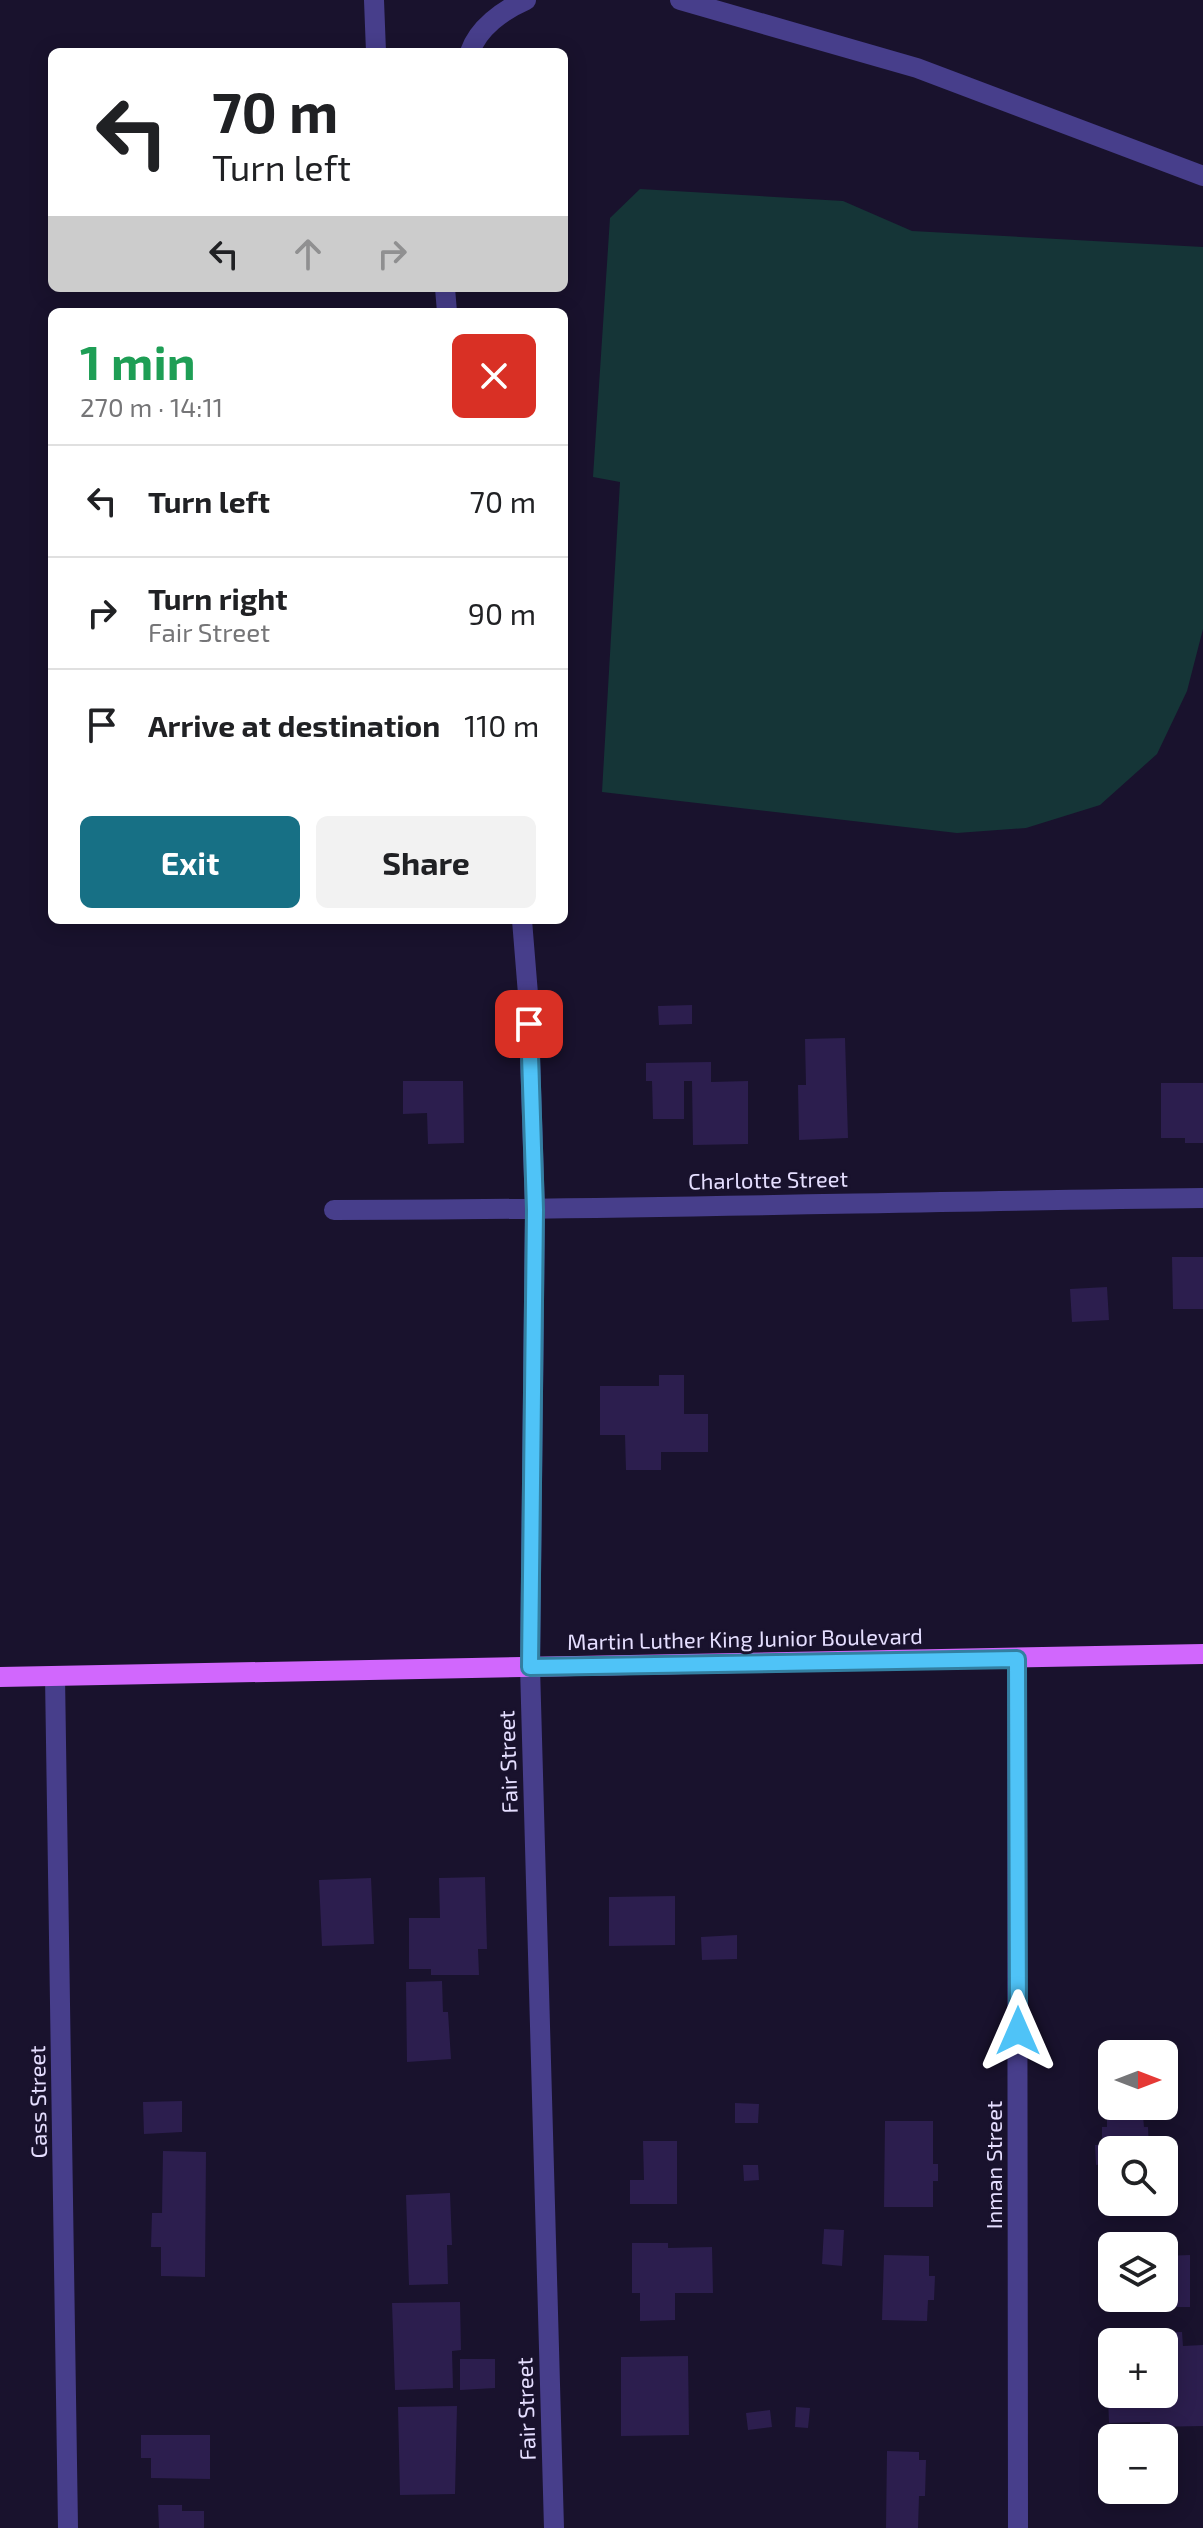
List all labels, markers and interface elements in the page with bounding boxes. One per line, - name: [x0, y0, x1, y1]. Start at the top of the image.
- text: 70 m: [212, 77, 338, 144]
- icon: left: [80, 80, 184, 184]
- text: Turn left: [212, 145, 351, 188]
- icon: left: [202, 232, 246, 276]
- icon: ahead: [286, 232, 330, 276]
- icon: right: [370, 232, 414, 276]
- text: 1 min: [80, 332, 196, 390]
- button: close: [452, 334, 536, 418]
- text: 270 m · 14:11: [80, 391, 223, 422]
- icon: left: [80, 479, 124, 523]
- text: Turn left: [148, 483, 270, 519]
- text: 70 m: [470, 483, 536, 519]
- text: Turn right: [148, 580, 288, 616]
- icon: right: [80, 591, 124, 635]
- text: 90 m: [468, 595, 536, 631]
- text: Fair Street: [148, 616, 270, 647]
- icon: arrive: [80, 703, 124, 747]
- text: Arrive at destination: [148, 707, 440, 743]
- text: 110 m: [464, 707, 539, 743]
- button: Exit: [80, 816, 300, 908]
- button: Share: [316, 816, 536, 908]
- pin: [495, 990, 563, 1058]
- icon: arrive: [507, 1002, 551, 1046]
- street label: Charlotte Street: [688, 1165, 848, 1193]
- street label: Martin Luther King Junior Boulevard: [567, 1622, 923, 1654]
- street label: Fair Street: [492, 1710, 522, 1814]
- position arrow: [976, 1989, 1060, 2073]
- north arrow: [1098, 2040, 1178, 2120]
- map controls: [1098, 2040, 1178, 2504]
- street label: Cass Street: [23, 2045, 51, 2159]
- street label: Inman Street: [980, 2101, 1006, 2229]
- button: search: [1098, 2136, 1178, 2216]
- button: layers: [1098, 2232, 1178, 2312]
- button: +: [1098, 2328, 1178, 2408]
- street label: Fair Street: [510, 2357, 540, 2461]
- button: −: [1098, 2424, 1178, 2504]

